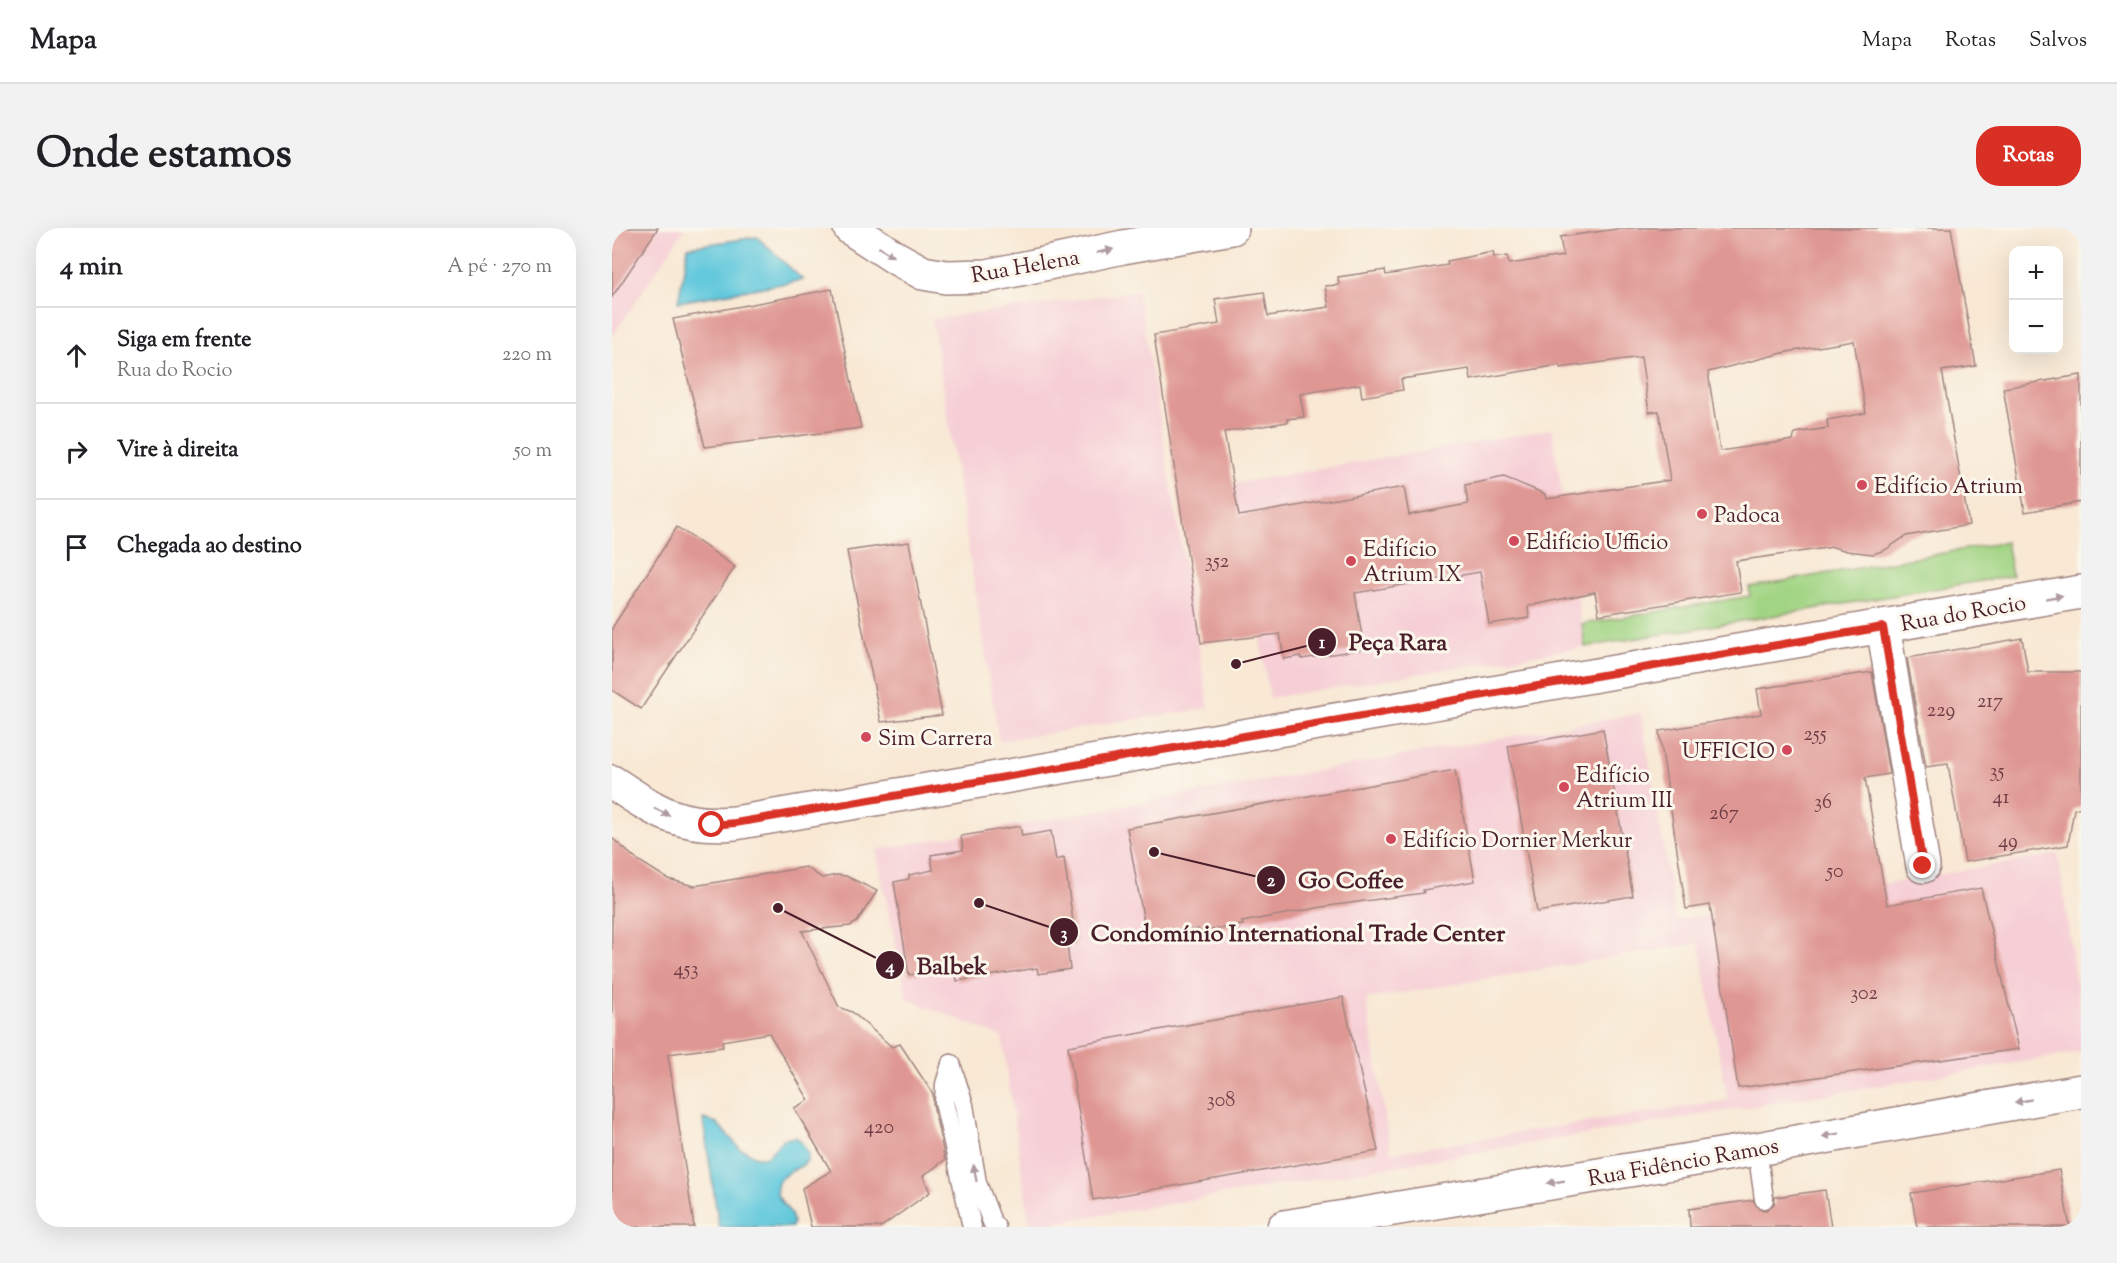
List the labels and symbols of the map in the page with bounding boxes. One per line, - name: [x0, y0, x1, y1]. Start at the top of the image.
- street label: Rua Helena: [969, 243, 1082, 293]
- one-way arrow: [878, 246, 894, 257]
- one-way arrow: [1096, 246, 1115, 255]
- place label: Edifício Atrium: [1874, 472, 2023, 504]
- marker: Edifício Atrium: [1855, 478, 1869, 492]
- place label: Padoca: [1714, 501, 1780, 533]
- marker: Padoca: [1695, 507, 1709, 521]
- place label: Edifício Ufficio: [1526, 528, 1668, 560]
- marker: Edifício Ufficio: [1507, 534, 1521, 548]
- place label: Edifício Atrium IX: [1363, 535, 1462, 592]
- house number: 352: [1205, 548, 1229, 577]
- marker: Edifício Atrium IX: [1344, 554, 1358, 568]
- street label: Rua do Rocio: [1898, 588, 2029, 642]
- one-way arrow: [2044, 592, 2063, 601]
- callout: Peça Rara: [1307, 621, 1460, 663]
- text: Peça Rara: [1349, 627, 1448, 661]
- text: 1: [1319, 631, 1326, 657]
- house number: 217: [1977, 688, 2003, 717]
- house number: 229: [1927, 697, 1955, 726]
- house number: 255: [1803, 721, 1827, 750]
- place label: Sim Carrera: [878, 724, 993, 756]
- marker: Sim Carrera: [859, 730, 873, 744]
- place label: UFFICIO: [1682, 737, 1775, 769]
- marker: UFFICIO: [1780, 743, 1794, 757]
- house number: 35: [1990, 758, 2005, 787]
- place label: Edifício Atrium III: [1576, 761, 1673, 818]
- marker: Edifício Atrium III: [1557, 780, 1571, 794]
- house number: 41: [1993, 784, 2010, 813]
- house number: 36: [1814, 789, 1832, 818]
- house number: 267: [1709, 800, 1739, 829]
- one-way arrow: [653, 808, 670, 817]
- route start: [698, 811, 724, 837]
- place label: Edifício Dornier Merkur: [1403, 826, 1632, 858]
- house number: 49: [1998, 828, 2018, 857]
- marker: Edifício Dornier Merkur: [1384, 832, 1398, 846]
- route end: [1909, 852, 1935, 878]
- house number: 50: [1825, 858, 1844, 887]
- callout: Go Coffee: [1256, 859, 1416, 901]
- text: Go Coffee: [1298, 865, 1404, 899]
- text: 2: [1267, 869, 1276, 895]
- callout: Condomínio International Trade Center: [1049, 911, 1518, 953]
- text: Condomínio International Trade Center: [1091, 918, 1506, 952]
- text: 3: [1060, 922, 1068, 948]
- callout: Balbek: [875, 944, 999, 986]
- text: Balbek: [917, 951, 988, 985]
- text: 4: [884, 955, 895, 981]
- house number: 453: [674, 956, 699, 985]
- house number: 302: [1850, 980, 1878, 1009]
- house number: 308: [1207, 1087, 1235, 1116]
- one-way arrow: [2014, 1097, 2033, 1106]
- house number: 420: [864, 1114, 894, 1143]
- street label: Rua Fidêncio Ramos: [1586, 1131, 1781, 1196]
- one-way arrow: [1822, 1131, 1841, 1140]
- one-way arrow: [971, 1163, 980, 1182]
- one-way arrow: [1547, 1178, 1566, 1187]

